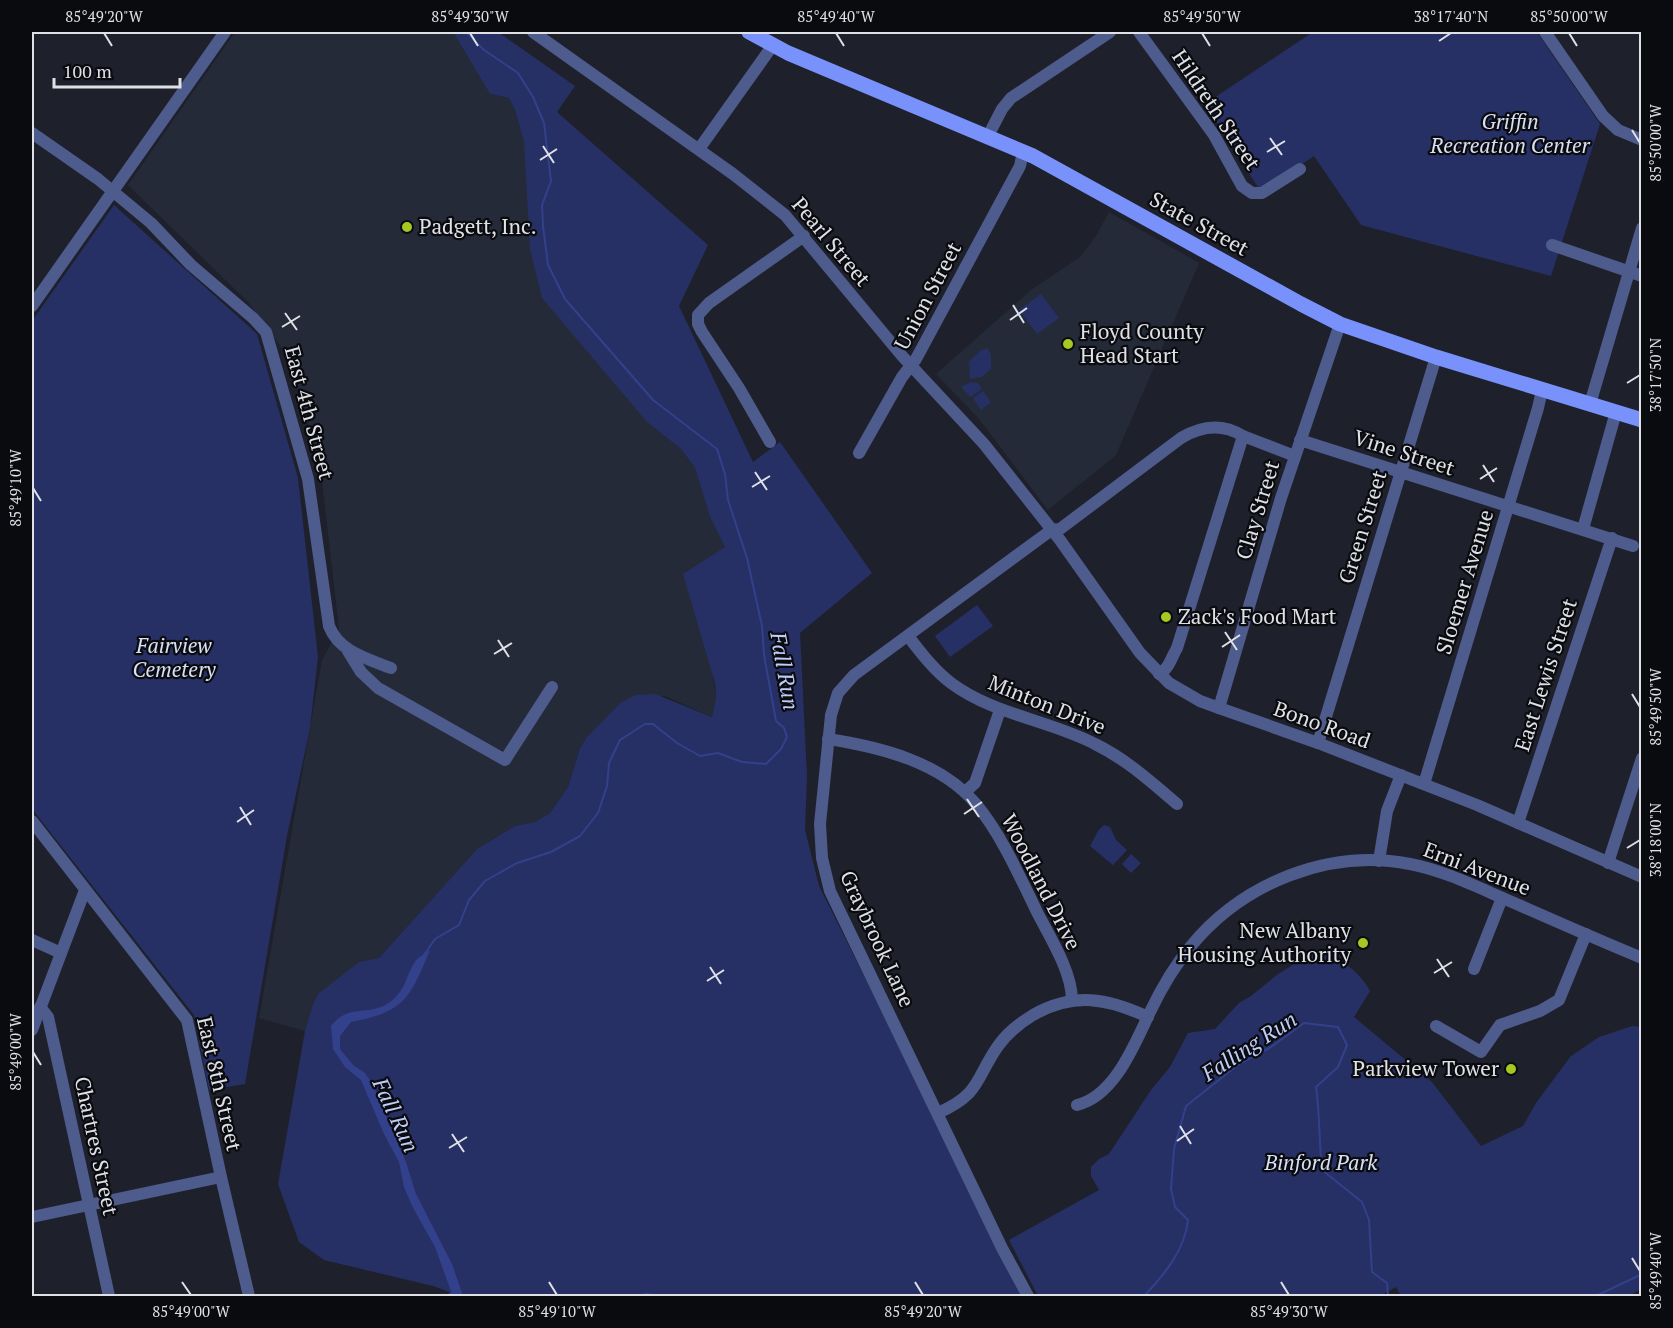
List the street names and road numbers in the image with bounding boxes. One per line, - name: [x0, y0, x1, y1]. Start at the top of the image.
- street label: Hildreth Street: [1166, 44, 1268, 175]
- street label: State Street: [1145, 184, 1254, 262]
- street label: Pearl Street: [786, 191, 878, 292]
- street label: Union Street: [887, 237, 967, 354]
- street label: East 4th Street: [279, 343, 341, 483]
- street label: Vine Street: [1350, 423, 1459, 482]
- street label: Clay Street: [1229, 457, 1285, 563]
- street label: Green Street: [1332, 466, 1393, 587]
- street label: Sloemer Avenue: [1429, 506, 1499, 658]
- street label: East Lewis Street: [1507, 595, 1583, 754]
- street label: Minton Drive: [985, 668, 1110, 740]
- street label: Bono Road: [1270, 694, 1375, 755]
- street label: Woodland Drive: [996, 809, 1088, 954]
- street label: Erni Avenue: [1420, 835, 1535, 901]
- street label: Graybrook Lane: [834, 866, 922, 1011]
- street label: East 8th Street: [191, 1014, 249, 1154]
- street label: Chartres Street: [69, 1074, 125, 1218]

